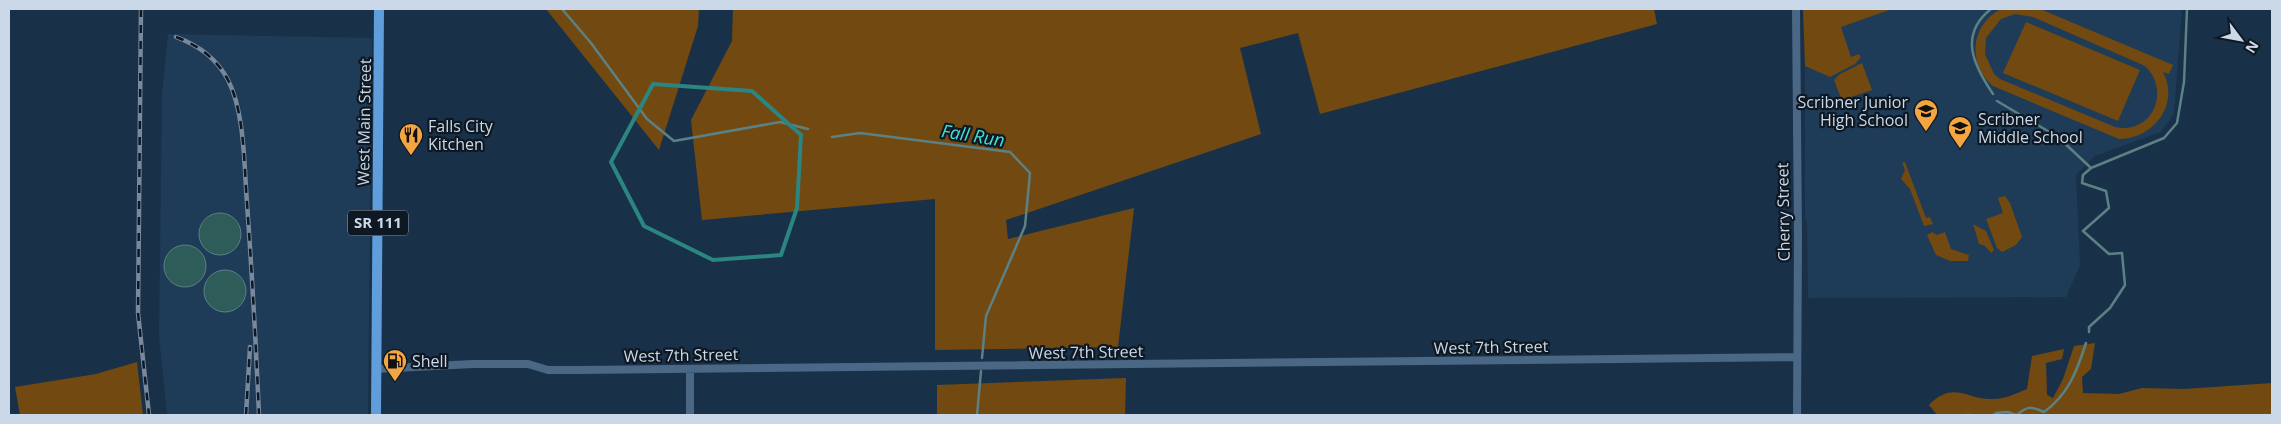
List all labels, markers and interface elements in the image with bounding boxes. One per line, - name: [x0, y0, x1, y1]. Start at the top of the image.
- north arrow: [2216, 15, 2266, 65]
- text: N: [2241, 37, 2264, 57]
- street label: West Main Street: [352, 58, 376, 186]
- place label: Scribner Junior High School: [1798, 91, 1908, 131]
- school or university icon: Scribner Junior High School: [1913, 98, 1939, 132]
- place label: Scribner Middle School: [1978, 108, 2083, 148]
- place label: Falls City Kitchen: [428, 115, 494, 155]
- school or university icon: Scribner Middle School: [1947, 115, 1973, 149]
- water label: Fall Run: [940, 118, 1006, 152]
- restaurant icon: Falls City Kitchen: [398, 122, 424, 156]
- street label: Cherry Street: [1771, 162, 1795, 262]
- road number: SR 111: [348, 210, 408, 236]
- street label: West 7th Street: [1433, 335, 1549, 359]
- street label: West 7th Street: [1028, 340, 1144, 364]
- street label: West 7th Street: [623, 343, 739, 367]
- fuel station icon: Shell: [382, 348, 408, 382]
- place label: Shell: [412, 350, 448, 372]

